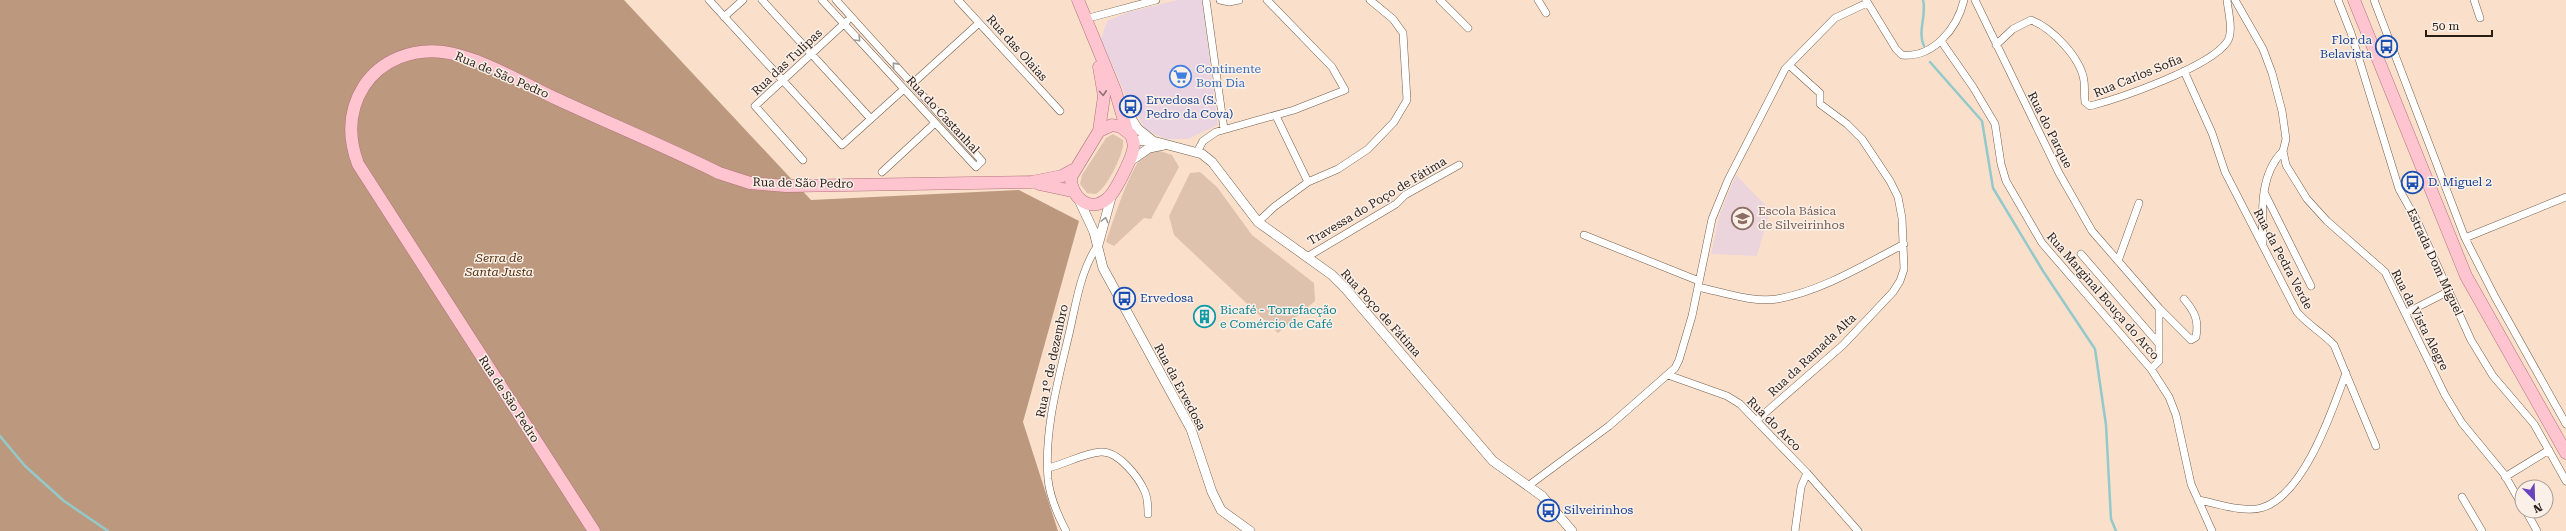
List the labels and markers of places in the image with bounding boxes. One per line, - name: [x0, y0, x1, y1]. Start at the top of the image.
- place label: Flor da Belavista: [2320, 33, 2372, 61]
- bus stop icon: Flor da Belavista: [2374, 34, 2400, 60]
- place label: Continente Bom Dia: [1196, 62, 1262, 90]
- supermarket icon: Continente Bom Dia: [1168, 63, 1194, 89]
- place label: Ervedosa (S. Pedro da Cova): [1146, 93, 1233, 121]
- bus stop icon: Ervedosa (S. Pedro da Cova): [1118, 94, 1144, 120]
- bus stop icon: D. Miguel 2: [2399, 169, 2425, 195]
- place label: D. Miguel 2: [2428, 175, 2492, 189]
- place label: Escola Básica de Silveirinhos: [1758, 204, 1845, 232]
- school or university icon: Escola Básica de Silveirinhos: [1730, 205, 1756, 231]
- bus stop icon: Ervedosa: [1111, 285, 1137, 311]
- place label: Ervedosa: [1140, 291, 1194, 305]
- place label: Bicafé - Torrefacção e Comércio de Café: [1220, 303, 1337, 331]
- building icon: Bicafé - Torrefacção e Comércio de Café: [1191, 304, 1217, 330]
- bus stop icon: Silveirinhos: [1536, 497, 1562, 523]
- place label: Silveirinhos: [1564, 503, 1634, 517]

